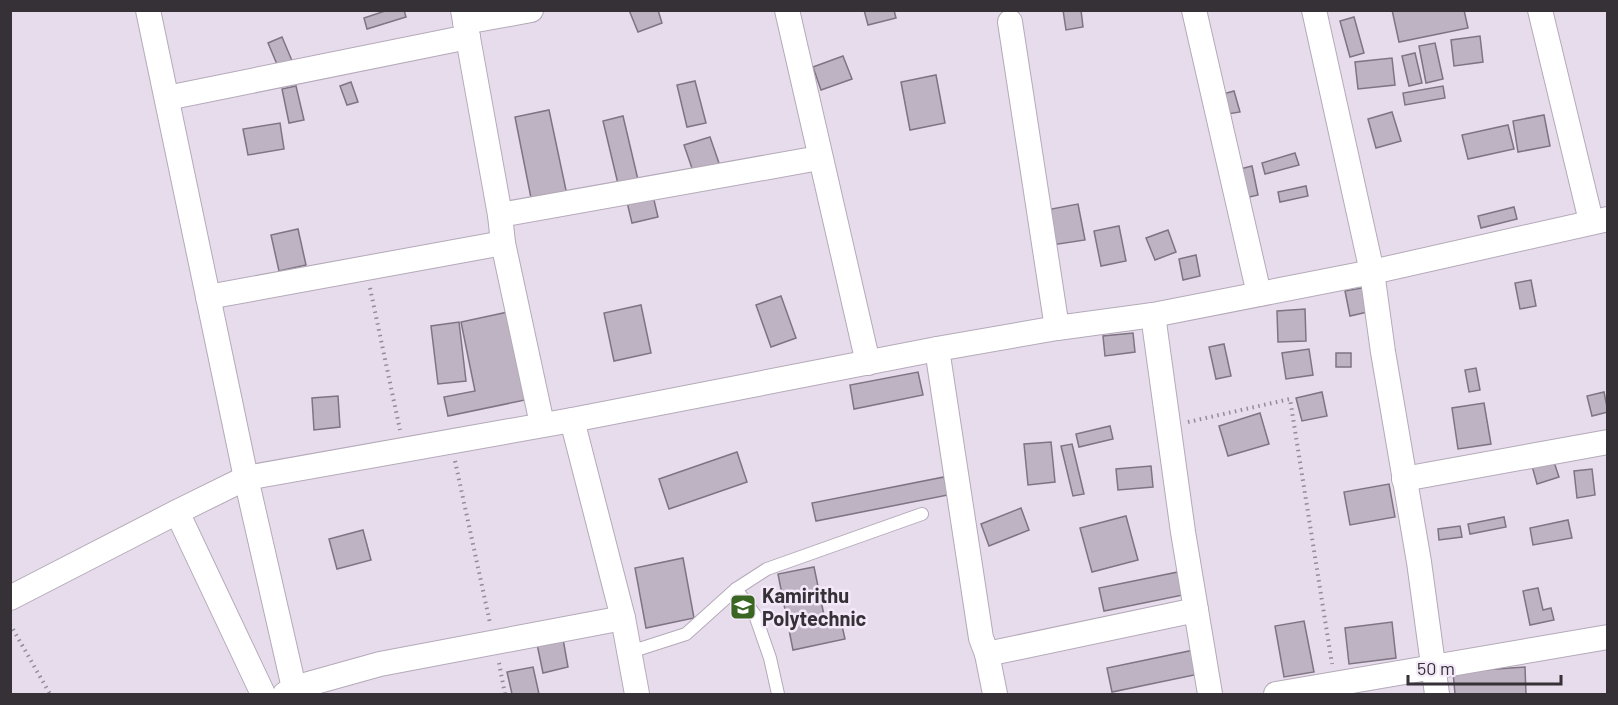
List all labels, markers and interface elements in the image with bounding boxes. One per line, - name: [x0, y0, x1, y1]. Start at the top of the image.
- place label: Kamirithu Polytechnic: [762, 583, 867, 630]
- school or university icon: Kamirithu Polytechnic: [728, 592, 758, 622]
- scale bar: [1408, 648, 1561, 686]
- text: 50 m: [1417, 657, 1455, 679]

